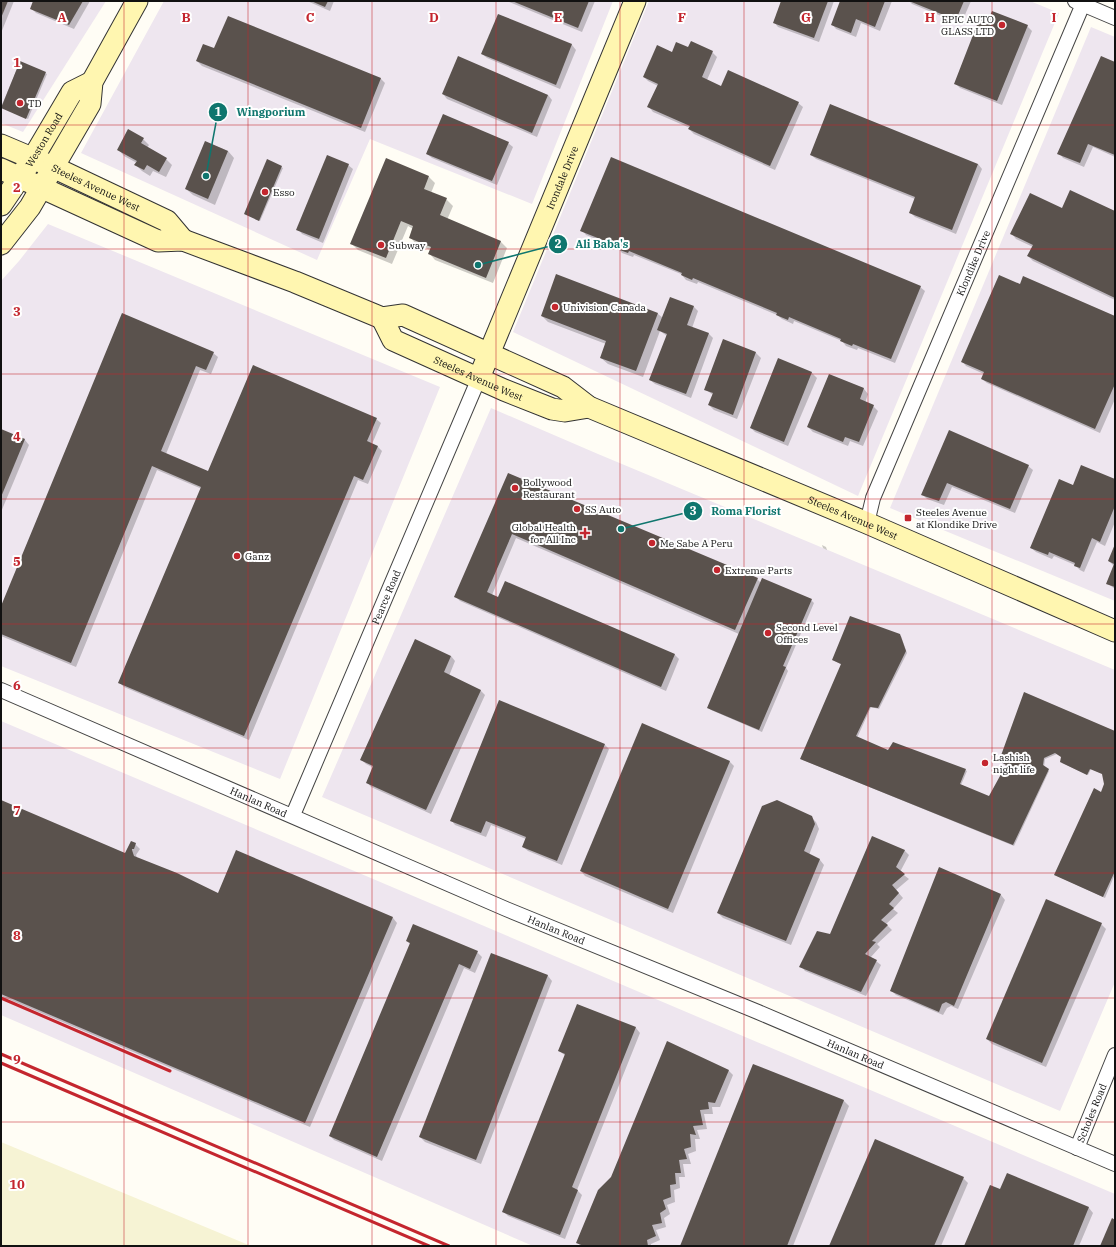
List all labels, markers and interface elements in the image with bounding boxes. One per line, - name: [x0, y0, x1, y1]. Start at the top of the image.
- text: A: [57, 9, 67, 26]
- text: B: [181, 9, 191, 26]
- text: C: [306, 9, 315, 26]
- text: D: [429, 9, 439, 26]
- text: E: [554, 9, 562, 26]
- text: F: [678, 9, 686, 26]
- text: G: [801, 9, 811, 26]
- text: H: [925, 9, 936, 26]
- text: I: [1052, 9, 1057, 26]
- place label: EPIC AUTO GLASS LTD: [941, 13, 994, 38]
- marker: EPIC AUTO GLASS LTD: [997, 20, 1007, 30]
- text: 1: [13, 54, 21, 71]
- place label: TD: [28, 97, 42, 110]
- marker: TD: [15, 98, 25, 108]
- callout: Wingporium: [208, 100, 313, 123]
- text: 1: [214, 104, 222, 119]
- text: Wingporium: [237, 105, 306, 119]
- street label: Weston Road: [22, 110, 65, 169]
- street label: Irondale Drive: [543, 144, 581, 211]
- street label: Steeles Avenue West: [50, 161, 143, 214]
- text: 2: [13, 179, 21, 196]
- place label: Esso: [273, 186, 295, 199]
- marker: Esso: [260, 187, 270, 197]
- street label: Klondike Drive: [953, 228, 993, 298]
- callout: Ali Baba's: [548, 233, 637, 256]
- text: 2: [554, 236, 562, 251]
- text: Ali Baba's: [576, 237, 629, 251]
- place label: Subway: [389, 239, 426, 252]
- marker: Subway: [376, 240, 386, 250]
- place label: Univision Canada: [563, 301, 647, 314]
- marker: Univision Canada: [550, 302, 560, 312]
- text: 3: [13, 303, 21, 320]
- street label: Steeles Avenue West: [432, 353, 525, 404]
- text: 4: [13, 428, 21, 445]
- place label: Bollywood Restaurant: [523, 476, 575, 501]
- marker: Bollywood Restaurant: [510, 483, 520, 493]
- street label: Steeles Avenue West: [806, 493, 900, 542]
- callout: Roma Florist: [683, 499, 789, 522]
- place label: SS Auto: [585, 503, 621, 516]
- text: 3: [689, 503, 697, 518]
- marker: SS Auto: [572, 504, 582, 514]
- text: Roma Florist: [711, 504, 781, 518]
- place label: Steeles Avenue at Klondike Drive: [916, 506, 997, 531]
- marker: Steeles Avenue at Klondike Drive: [903, 513, 913, 523]
- place label: Global Health for All Inc: [512, 521, 576, 546]
- marker: Global Health for All Inc: [579, 527, 591, 539]
- place label: Me Sabe A Peru: [660, 537, 733, 550]
- marker: Me Sabe A Peru: [647, 538, 657, 548]
- place label: Ganz: [245, 550, 269, 563]
- marker: Ganz: [232, 551, 242, 561]
- text: 5: [13, 553, 21, 570]
- place label: Extreme Parts: [725, 564, 792, 577]
- marker: Extreme Parts: [712, 565, 722, 575]
- street label: Pearce Road: [368, 568, 403, 626]
- place label: Second Level Offices: [776, 621, 838, 646]
- marker: Second Level Offices: [763, 628, 773, 638]
- text: 6: [13, 677, 21, 694]
- place label: Lashish night life: [993, 751, 1035, 776]
- marker: Lashish night life: [980, 758, 990, 768]
- street label: Hanlan Road: [228, 784, 289, 820]
- text: 7: [13, 802, 21, 819]
- street label: Hanlan Road: [526, 912, 587, 947]
- text: 8: [13, 927, 21, 944]
- street label: Hanlan Road: [825, 1036, 886, 1072]
- text: 9: [13, 1051, 21, 1068]
- street label: Scholes Road: [1074, 1081, 1109, 1144]
- text: 10: [9, 1176, 25, 1193]

